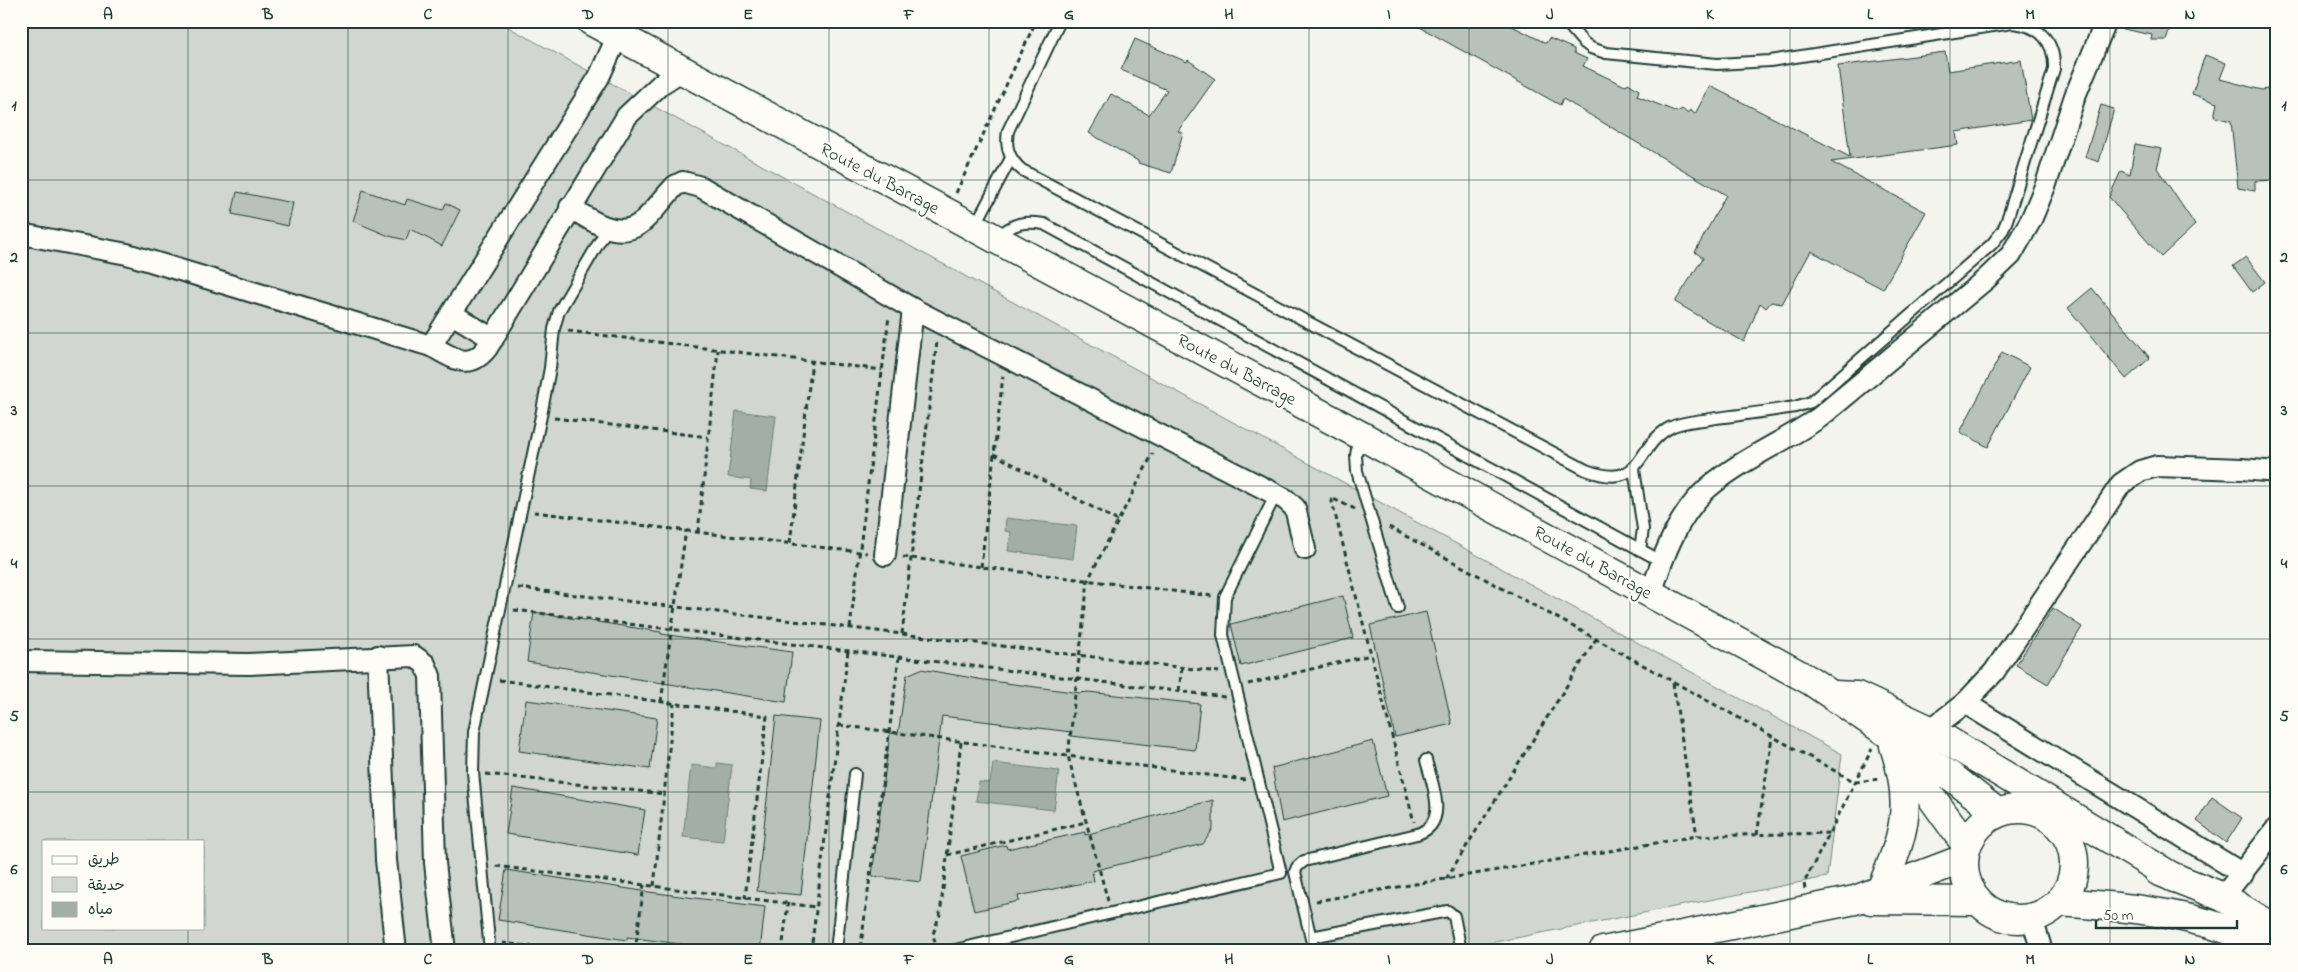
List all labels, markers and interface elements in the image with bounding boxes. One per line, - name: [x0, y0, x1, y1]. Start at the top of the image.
- text: A: [103, 3, 113, 27]
- text: B: [262, 3, 274, 27]
- text: C: [424, 3, 433, 27]
- text: D: [581, 3, 594, 27]
- text: E: [743, 3, 753, 27]
- text: F: [903, 3, 915, 27]
- text: G: [1064, 3, 1074, 27]
- text: H: [1224, 3, 1234, 27]
- text: I: [1387, 3, 1391, 27]
- text: J: [1546, 3, 1554, 27]
- text: K: [1706, 3, 1715, 27]
- text: L: [1867, 3, 1874, 27]
- text: M: [2025, 3, 2035, 27]
- text: N: [2185, 3, 2196, 27]
- text: 1: [11, 94, 17, 118]
- text: 1: [2281, 94, 2287, 118]
- street label: Route du Barrage: [814, 137, 944, 224]
- text: 2: [9, 246, 18, 270]
- text: 2: [2279, 246, 2288, 270]
- street label: Route du Barrage: [1171, 328, 1301, 415]
- text: 3: [10, 399, 18, 423]
- text: 3: [2280, 399, 2288, 423]
- street label: Route du Barrage: [1528, 520, 1657, 608]
- text: 4: [10, 552, 18, 576]
- text: 4: [2280, 552, 2288, 576]
- text: 5: [9, 705, 19, 729]
- text: 5: [2279, 705, 2289, 729]
- legend: [42, 840, 205, 930]
- text: طريق: [88, 849, 120, 871]
- text: 6: [9, 858, 18, 882]
- text: 6: [2279, 858, 2288, 882]
- text: حديقة: [88, 875, 125, 897]
- scale bar: [2096, 897, 2237, 929]
- text: مياه: [88, 899, 113, 921]
- text: 50 m: [2103, 905, 2134, 927]
- text: A: [103, 948, 113, 972]
- text: B: [262, 948, 274, 972]
- text: C: [424, 948, 433, 972]
- text: D: [581, 948, 594, 972]
- text: E: [743, 948, 753, 972]
- text: F: [903, 948, 915, 972]
- text: G: [1064, 948, 1074, 972]
- text: H: [1224, 948, 1234, 972]
- text: I: [1387, 948, 1391, 972]
- text: J: [1546, 948, 1554, 972]
- text: K: [1706, 948, 1715, 972]
- text: L: [1867, 948, 1874, 972]
- text: M: [2025, 948, 2035, 972]
- text: N: [2185, 948, 2196, 972]

